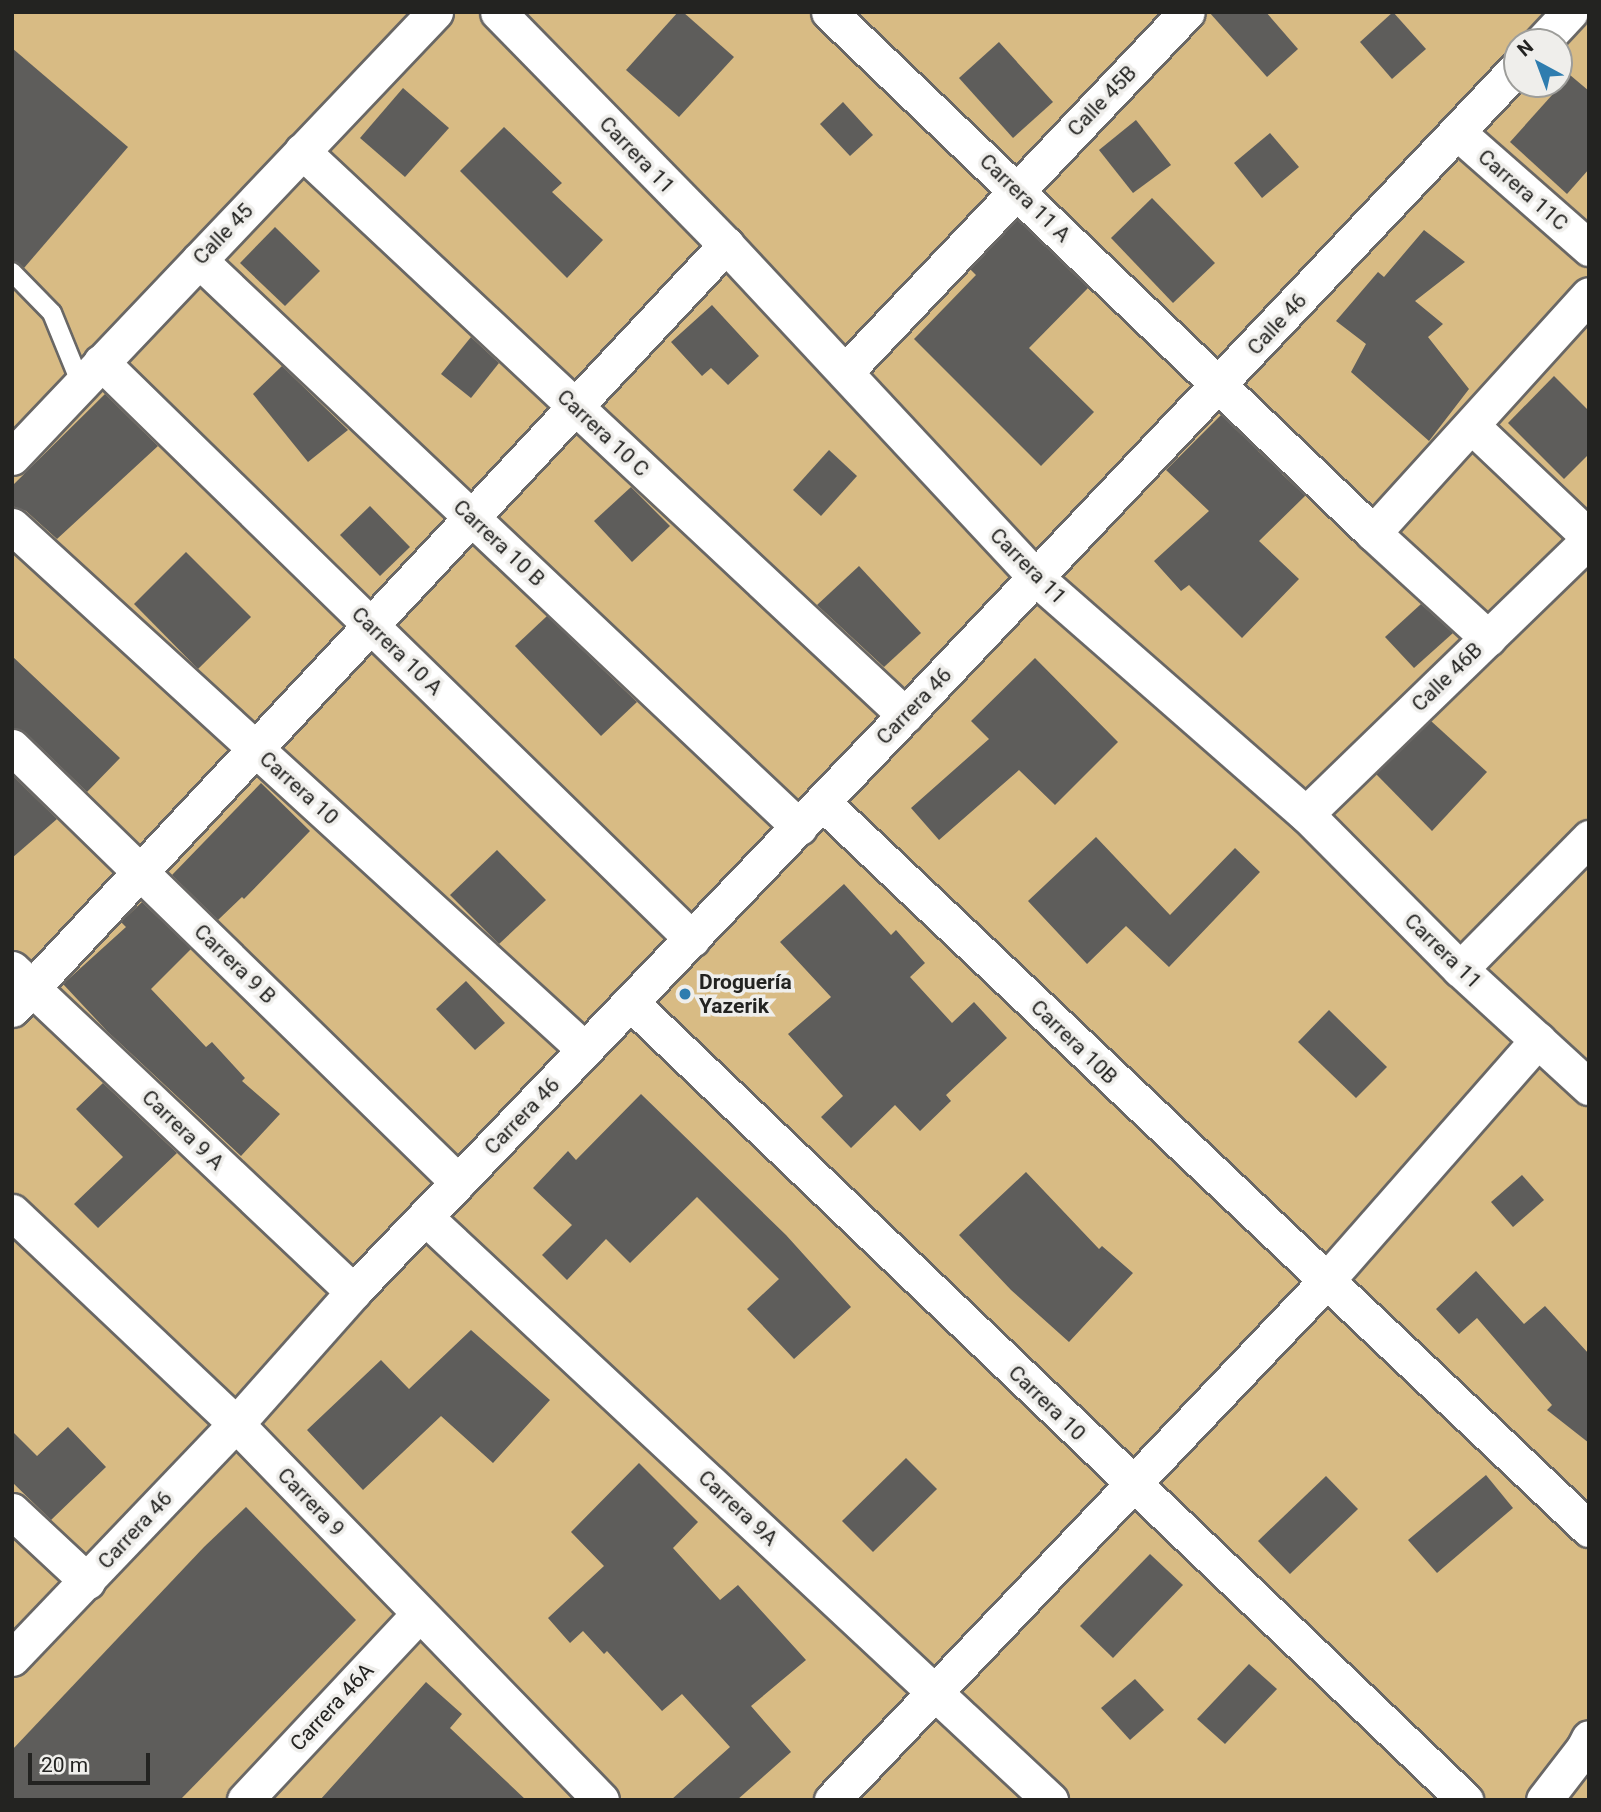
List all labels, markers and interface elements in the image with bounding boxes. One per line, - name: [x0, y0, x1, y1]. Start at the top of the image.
- north arrow: [1503, 28, 1573, 98]
- text: N: [1513, 35, 1538, 61]
- street label: Calle 45B: [1062, 60, 1142, 142]
- street label: Carrera 11: [594, 111, 680, 199]
- street label: Carrera 11C: [1473, 144, 1573, 236]
- street label: Carrera 11 A: [974, 149, 1076, 247]
- street label: Calle 45: [188, 198, 258, 270]
- street label: Calle 46: [1242, 288, 1312, 360]
- street label: Carrera 10 C: [552, 384, 654, 482]
- street label: Carrera 10 B: [448, 494, 550, 592]
- street label: Carrera 11: [985, 523, 1071, 609]
- street label: Carrera 10 A: [346, 602, 448, 700]
- street label: Calle 46B: [1406, 637, 1488, 717]
- street label: Carrera 46: [871, 662, 957, 750]
- street label: Carrera 10: [254, 746, 344, 830]
- street label: Carrera 11: [1399, 908, 1487, 994]
- street label: Carrera 9 B: [189, 919, 281, 1009]
- place label: Droguería Yazerik: [699, 969, 792, 1019]
- marker: Droguería Yazerik: [677, 986, 693, 1002]
- street label: Carrera 10B: [1026, 995, 1122, 1089]
- street label: Carrera 46: [479, 1072, 565, 1160]
- street label: Carrera 9 A: [137, 1085, 229, 1175]
- street label: Carrera 10: [1003, 1360, 1091, 1446]
- street label: Carrera 9: [272, 1463, 350, 1541]
- street label: Carrera 9A: [693, 1465, 783, 1551]
- street label: Carrera 46: [93, 1486, 177, 1574]
- street label: Carrera 46A: [285, 1658, 379, 1756]
- scale bar: [32, 1738, 154, 1782]
- text: 20 m: [41, 1753, 88, 1777]

